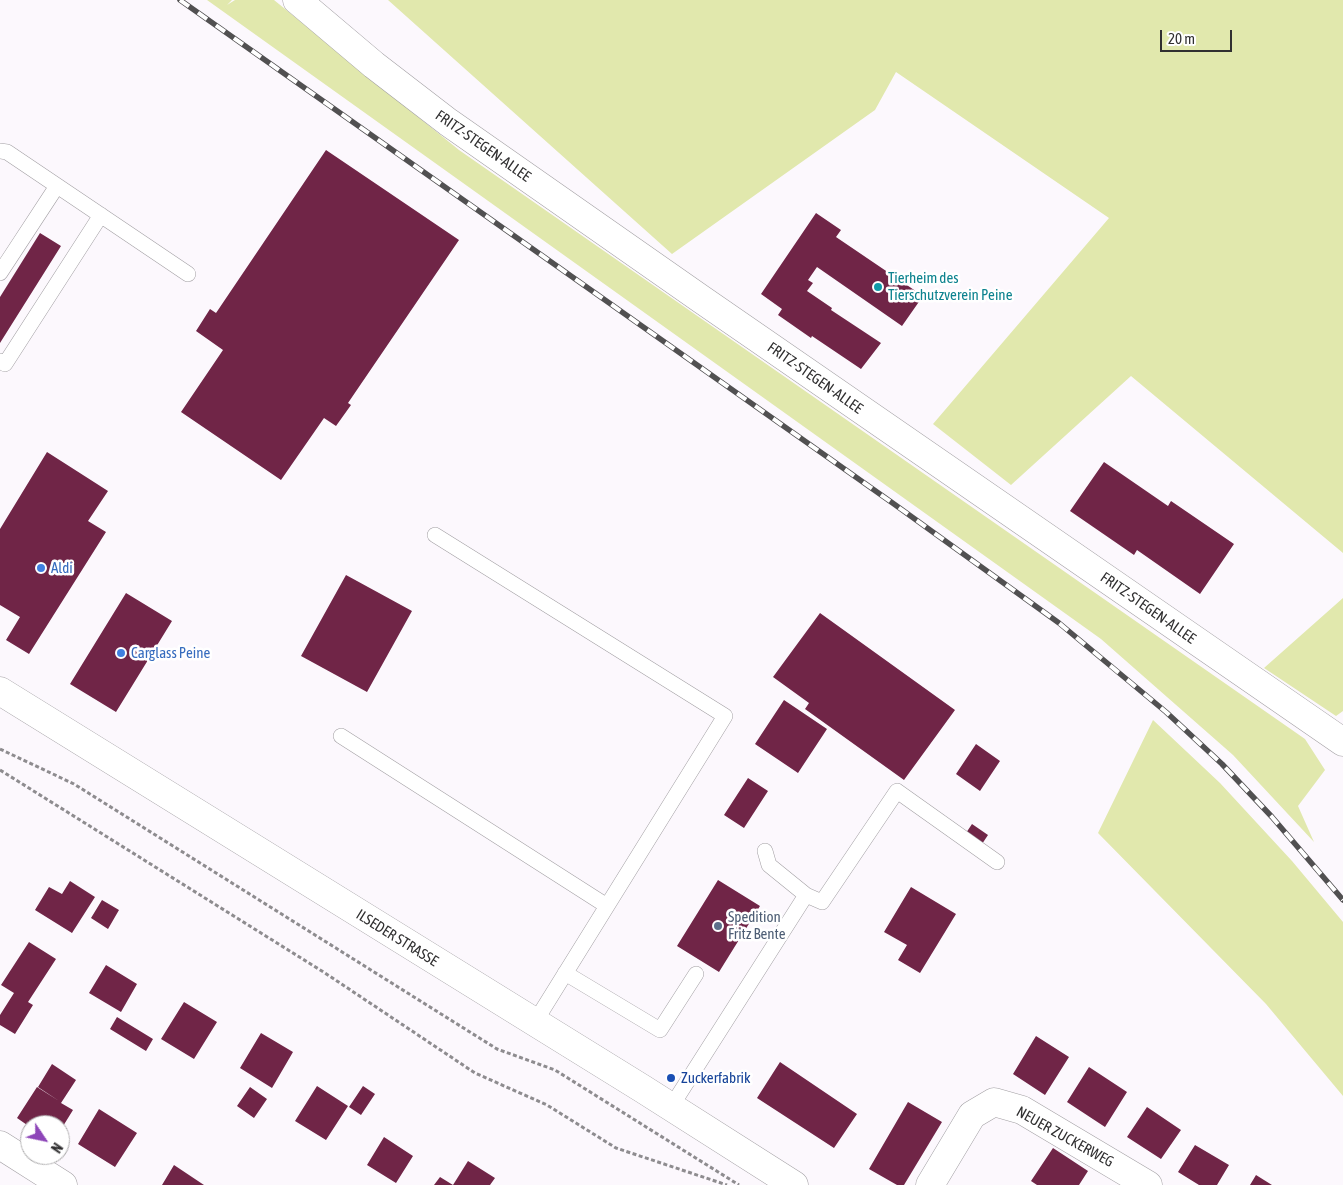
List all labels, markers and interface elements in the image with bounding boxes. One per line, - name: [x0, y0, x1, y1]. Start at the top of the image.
- scale bar: [1163, 20, 1236, 52]
- text: 20 m: [1168, 30, 1195, 47]
- street label: FRITZ-STEGEN-ALLEE: [432, 106, 534, 186]
- place label: Tierheim des Tierschutzverein Peine: [888, 269, 1012, 304]
- marker: Tierheim des Tierschutzverein Peine: [872, 281, 884, 293]
- street label: FRITZ-STEGEN-ALLEE: [764, 338, 866, 418]
- place label: Aldi: [51, 559, 73, 577]
- marker: Aldi: [35, 562, 47, 574]
- street label: FRITZ-STEGEN-ALLEE: [1097, 568, 1199, 648]
- place label: Carglass Peine: [131, 644, 210, 662]
- marker: Carglass Peine: [115, 647, 127, 659]
- street label: ILSEDER STRASSE: [353, 906, 441, 970]
- place label: Spedition Fritz Bente: [728, 908, 786, 943]
- marker: Spedition Fritz Bente: [712, 920, 724, 932]
- place label: Zuckerfabrik: [681, 1069, 751, 1087]
- marker: Zuckerfabrik: [665, 1072, 677, 1084]
- street label: NEUER ZUCKERWEG: [1013, 1103, 1117, 1171]
- north arrow: [20, 1115, 70, 1165]
- text: N: [48, 1140, 66, 1156]

